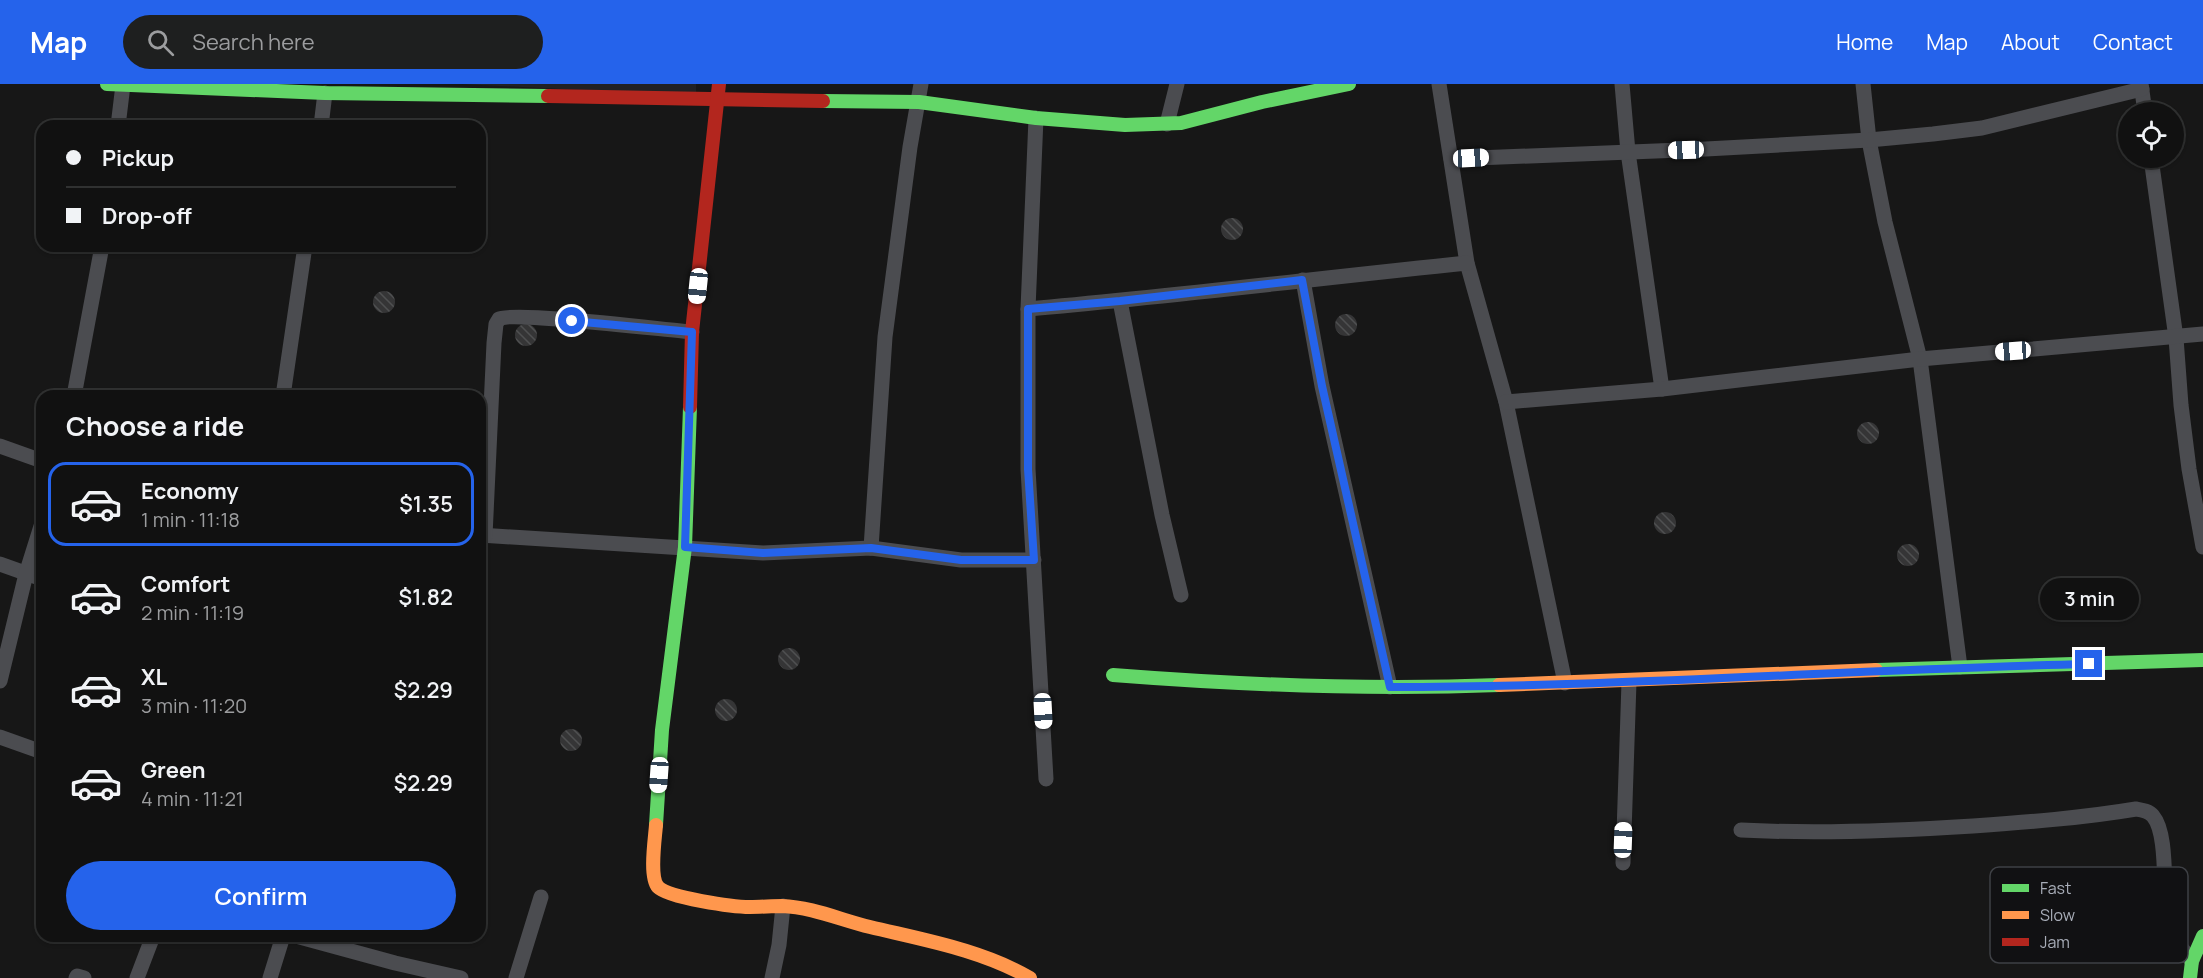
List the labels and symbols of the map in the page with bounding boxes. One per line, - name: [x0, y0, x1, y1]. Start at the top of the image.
- car: [1668, 140, 1704, 160]
- car: [1453, 148, 1489, 168]
- car: [687, 267, 709, 305]
- route start: [558, 307, 585, 334]
- car: [1994, 341, 2032, 361]
- callout: 3 min: [2040, 577, 2138, 619]
- route end: [2075, 650, 2102, 677]
- car: [1033, 693, 1053, 729]
- car: [649, 756, 669, 794]
- car: [1613, 822, 1633, 858]
- legend: [1990, 867, 2188, 963]
- text: Fast: [2040, 877, 2071, 899]
- text: Slow: [2040, 904, 2075, 926]
- text: Jam: [2040, 931, 2070, 953]

